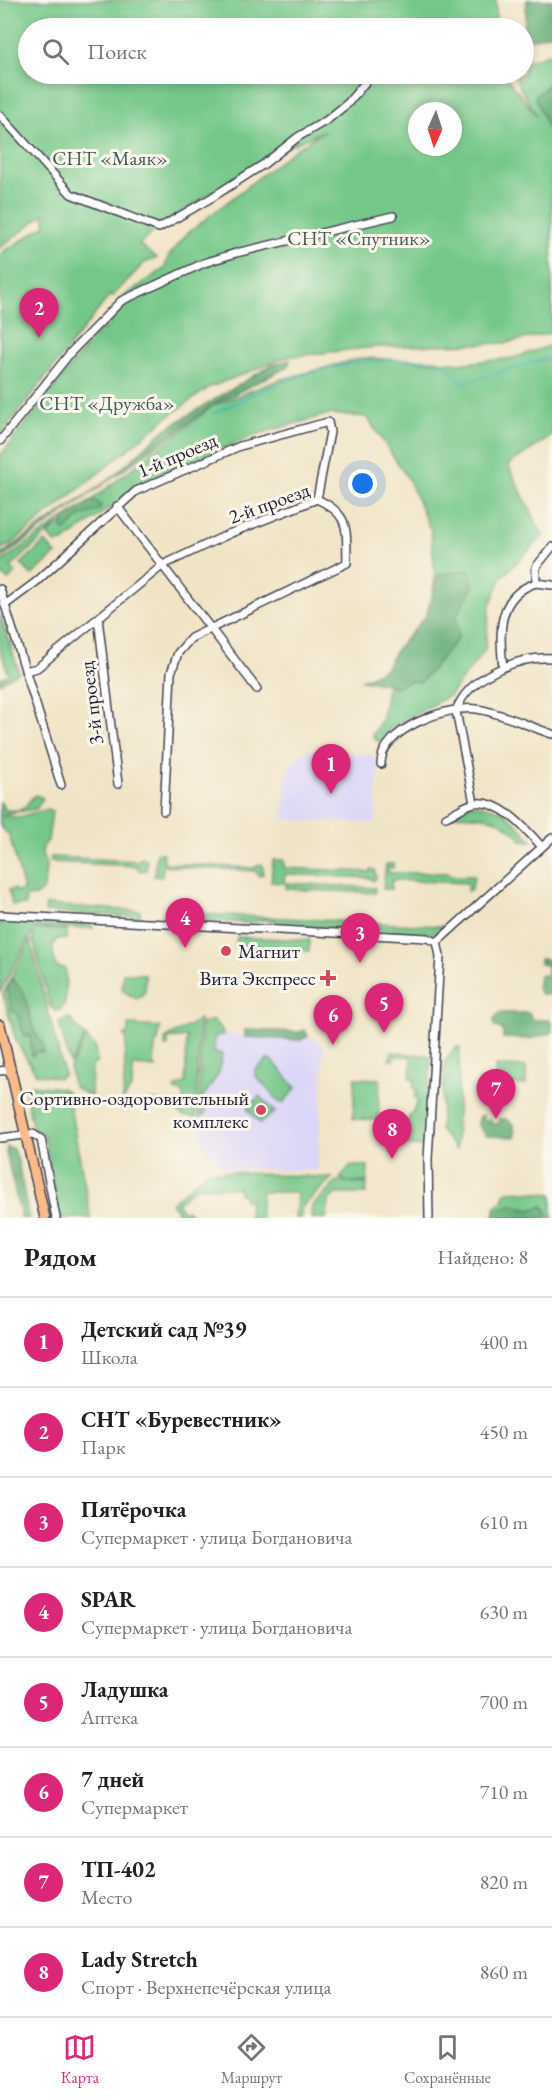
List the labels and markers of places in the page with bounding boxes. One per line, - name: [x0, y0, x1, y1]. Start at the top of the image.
- pin: 2: [20, 288, 58, 338]
- pin: 1: [312, 744, 350, 794]
- pin: 4: [166, 898, 204, 948]
- pin: 3: [340, 914, 380, 963]
- place label: Магнит: [238, 938, 300, 964]
- marker: Магнит: [219, 944, 233, 958]
- place label: Вита Экспресс: [200, 965, 316, 991]
- marker: Вита Экспресс: [321, 971, 335, 985]
- pin: 5: [364, 984, 404, 1033]
- pin: 6: [314, 996, 352, 1045]
- pin: 7: [476, 1070, 516, 1119]
- place label: Сортивно-оздоровительный комплекс: [20, 1085, 249, 1134]
- marker: Сортивно-оздоровительный комплекс: [254, 1103, 268, 1117]
- pin: 8: [372, 1110, 412, 1159]

